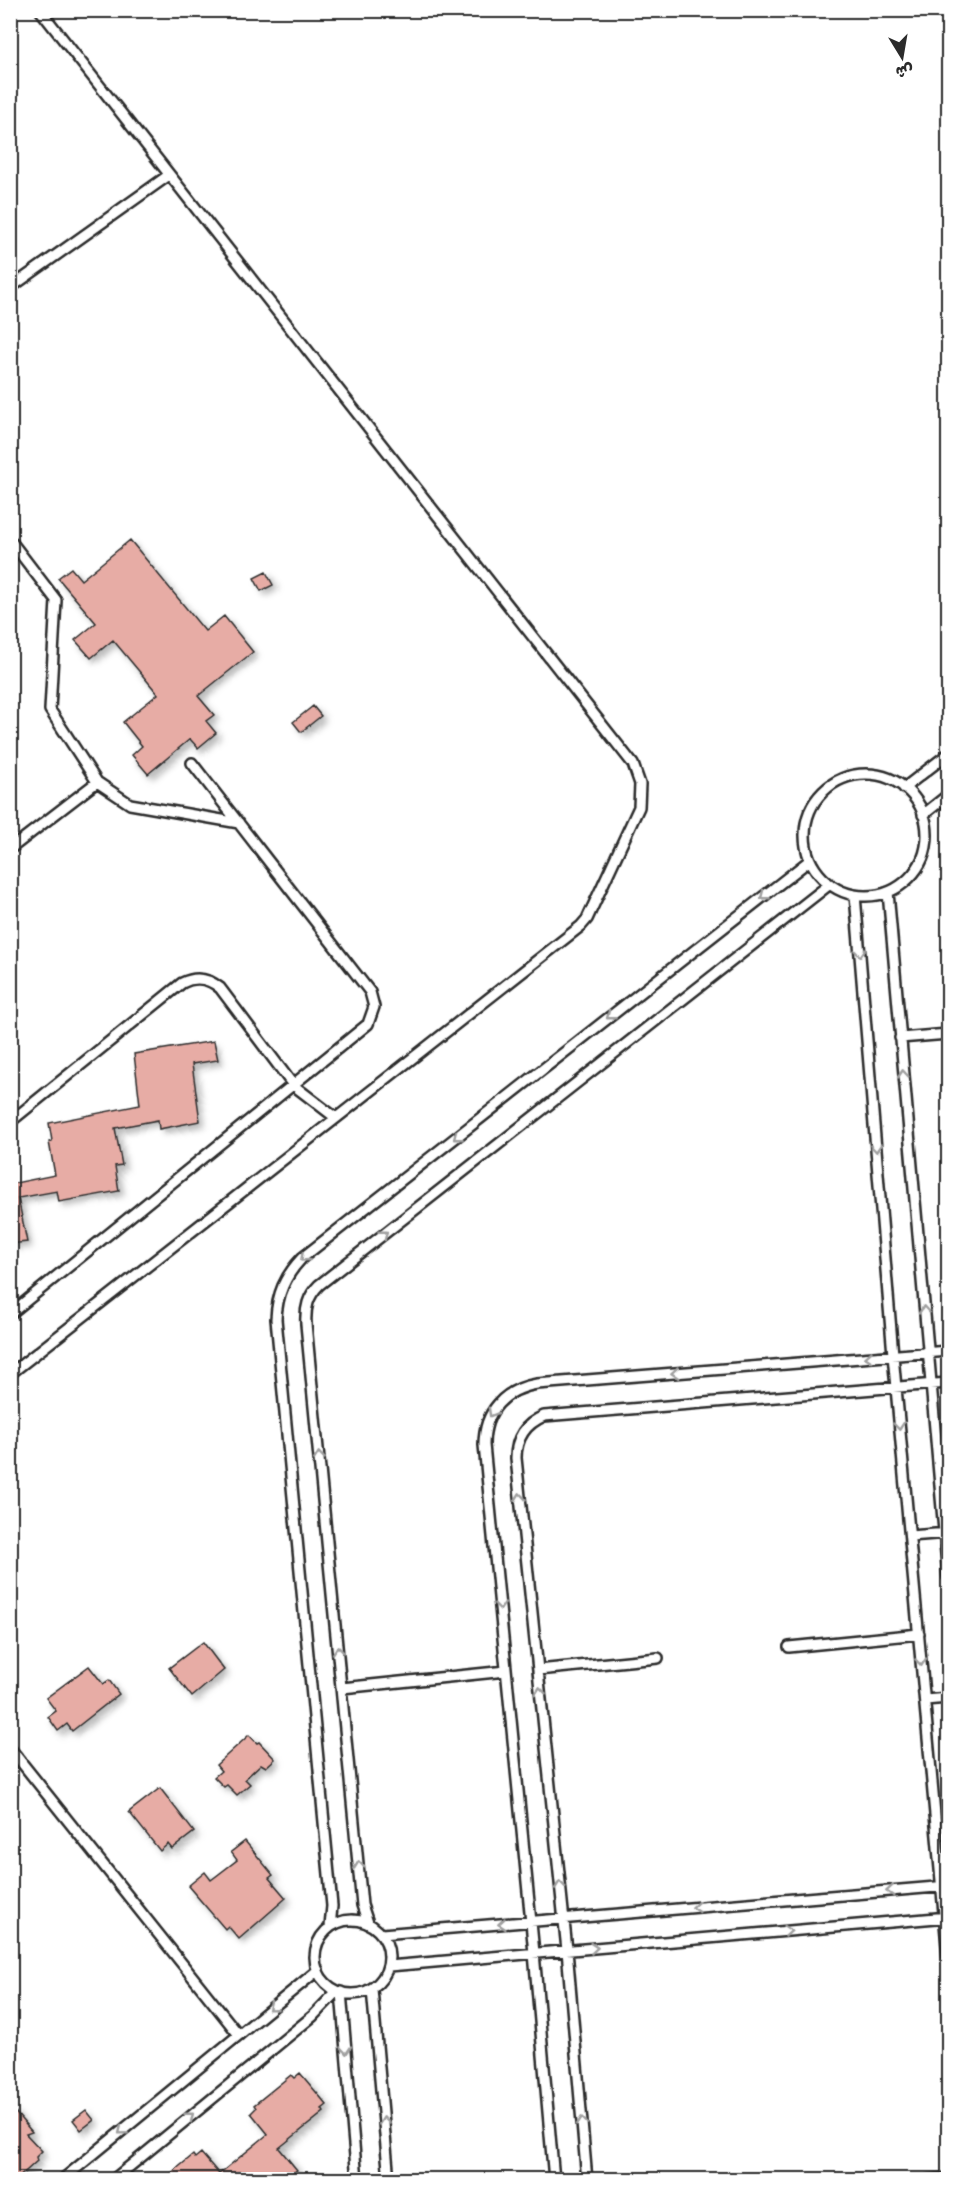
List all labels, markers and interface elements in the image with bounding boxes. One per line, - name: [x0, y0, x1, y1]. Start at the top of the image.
- north arrow: [872, 27, 932, 87]
- text: ش: [894, 58, 915, 82]
- one-way arrow: [760, 889, 771, 900]
- one-way arrow: [853, 949, 866, 958]
- one-way arrow: [606, 1009, 617, 1020]
- one-way arrow: [897, 1069, 910, 1078]
- one-way arrow: [453, 1129, 464, 1140]
- one-way arrow: [869, 1143, 882, 1152]
- one-way arrow: [377, 1231, 388, 1242]
- one-way arrow: [300, 1250, 311, 1261]
- one-way arrow: [918, 1305, 931, 1314]
- one-way arrow: [865, 1350, 874, 1363]
- one-way arrow: [670, 1366, 679, 1379]
- one-way arrow: [488, 1407, 499, 1418]
- one-way arrow: [892, 1421, 905, 1430]
- one-way arrow: [313, 1452, 326, 1461]
- one-way arrow: [514, 1493, 527, 1502]
- one-way arrow: [493, 1601, 506, 1610]
- one-way arrow: [332, 1646, 345, 1655]
- one-way arrow: [914, 1657, 927, 1666]
- one-way arrow: [534, 1687, 547, 1696]
- one-way arrow: [353, 1861, 366, 1870]
- one-way arrow: [554, 1881, 567, 1890]
- one-way arrow: [886, 1884, 895, 1897]
- one-way arrow: [691, 1900, 700, 1913]
- one-way arrow: [497, 1917, 506, 1930]
- one-way arrow: [783, 1925, 793, 1938]
- one-way arrow: [589, 1942, 598, 1955]
- one-way arrow: [268, 2000, 279, 2011]
- one-way arrow: [339, 2046, 352, 2055]
- one-way arrow: [184, 2112, 195, 2123]
- one-way arrow: [378, 2117, 391, 2126]
- one-way arrow: [576, 2117, 589, 2126]
- one-way arrow: [117, 2123, 128, 2134]

